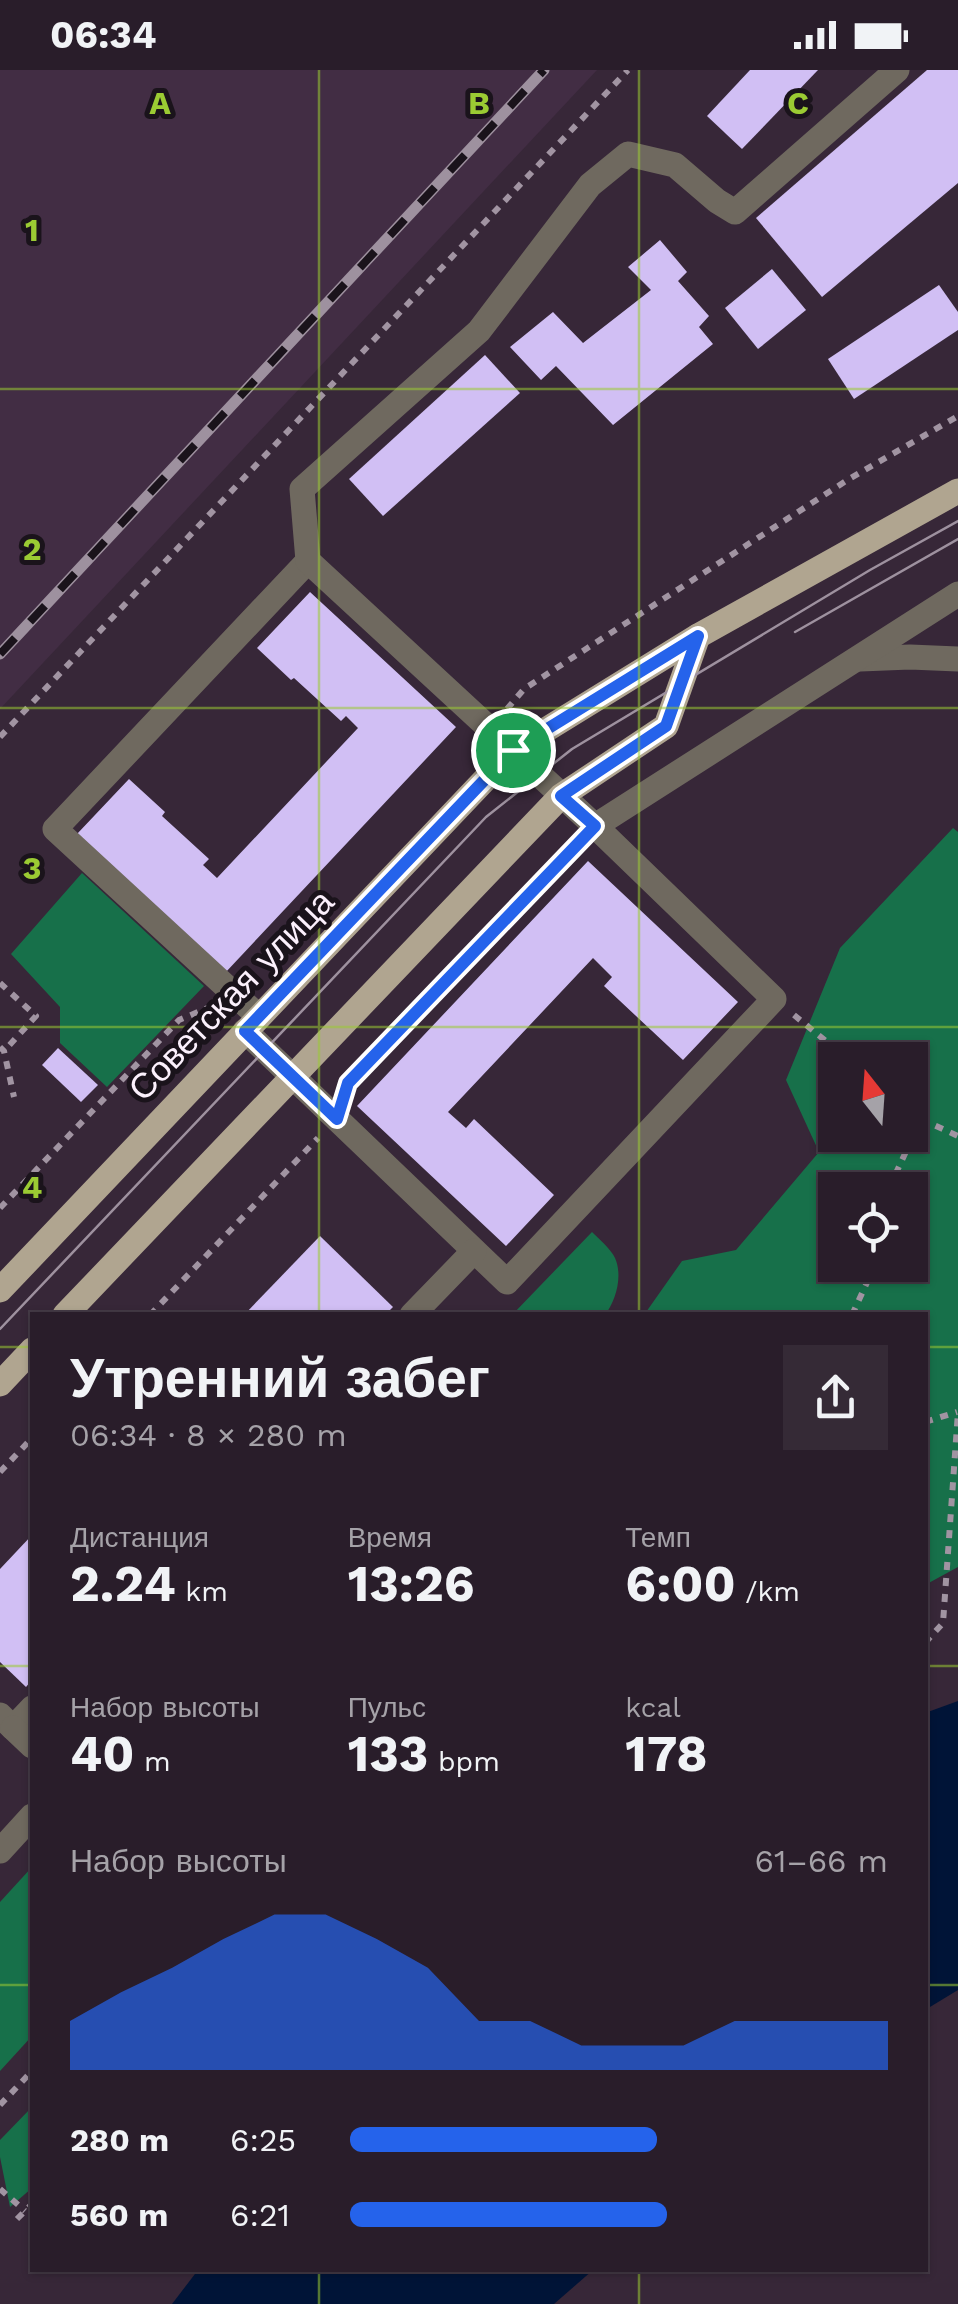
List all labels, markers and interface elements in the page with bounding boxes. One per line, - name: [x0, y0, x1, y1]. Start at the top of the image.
- text: 06:34: [50, 13, 156, 57]
- text: A: [149, 84, 171, 122]
- text: B: [468, 84, 490, 122]
- text: C: [787, 84, 809, 122]
- text: 1: [25, 211, 39, 249]
- text: 2: [22, 530, 42, 568]
- pin: [471, 708, 556, 793]
- icon: arrive: [486, 723, 541, 778]
- text: 3: [23, 849, 41, 887]
- street label: Советская улица: [120, 880, 343, 1109]
- north arrow: [818, 1042, 928, 1152]
- map controls: [818, 1042, 928, 1282]
- text: 4: [22, 1168, 42, 1206]
- button: locate: [818, 1172, 928, 1282]
- button: share: [783, 1345, 888, 1450]
- text: Утренний забег: [70, 1346, 490, 1410]
- text: 06:34 · 8 × 280 m: [70, 1416, 347, 1454]
- text: Дистанция: [70, 1521, 209, 1554]
- text: Время: [348, 1521, 432, 1554]
- text: Темп: [625, 1521, 691, 1554]
- text: 2.24: [70, 1554, 176, 1613]
- text: 13:26: [348, 1554, 475, 1613]
- text: 6:00: [625, 1554, 736, 1613]
- text: km: [176, 1575, 228, 1608]
- text: /km: [736, 1575, 800, 1608]
- text: Набор высоты: [70, 1691, 260, 1724]
- text: Пульс: [348, 1691, 426, 1724]
- text: kcal: [625, 1691, 681, 1724]
- text: 40: [70, 1724, 135, 1783]
- text: 133: [348, 1724, 429, 1783]
- text: 178: [625, 1724, 708, 1783]
- text: m: [135, 1745, 171, 1778]
- text: bpm: [429, 1745, 500, 1778]
- text: Набор высоты: [70, 1842, 287, 1880]
- text: 61–66 m: [754, 1842, 888, 1880]
- text: 280 m: [70, 2121, 169, 2159]
- text: 6:25: [230, 2121, 296, 2159]
- text: 560 m: [70, 2196, 168, 2234]
- text: 6:21: [230, 2196, 290, 2234]

